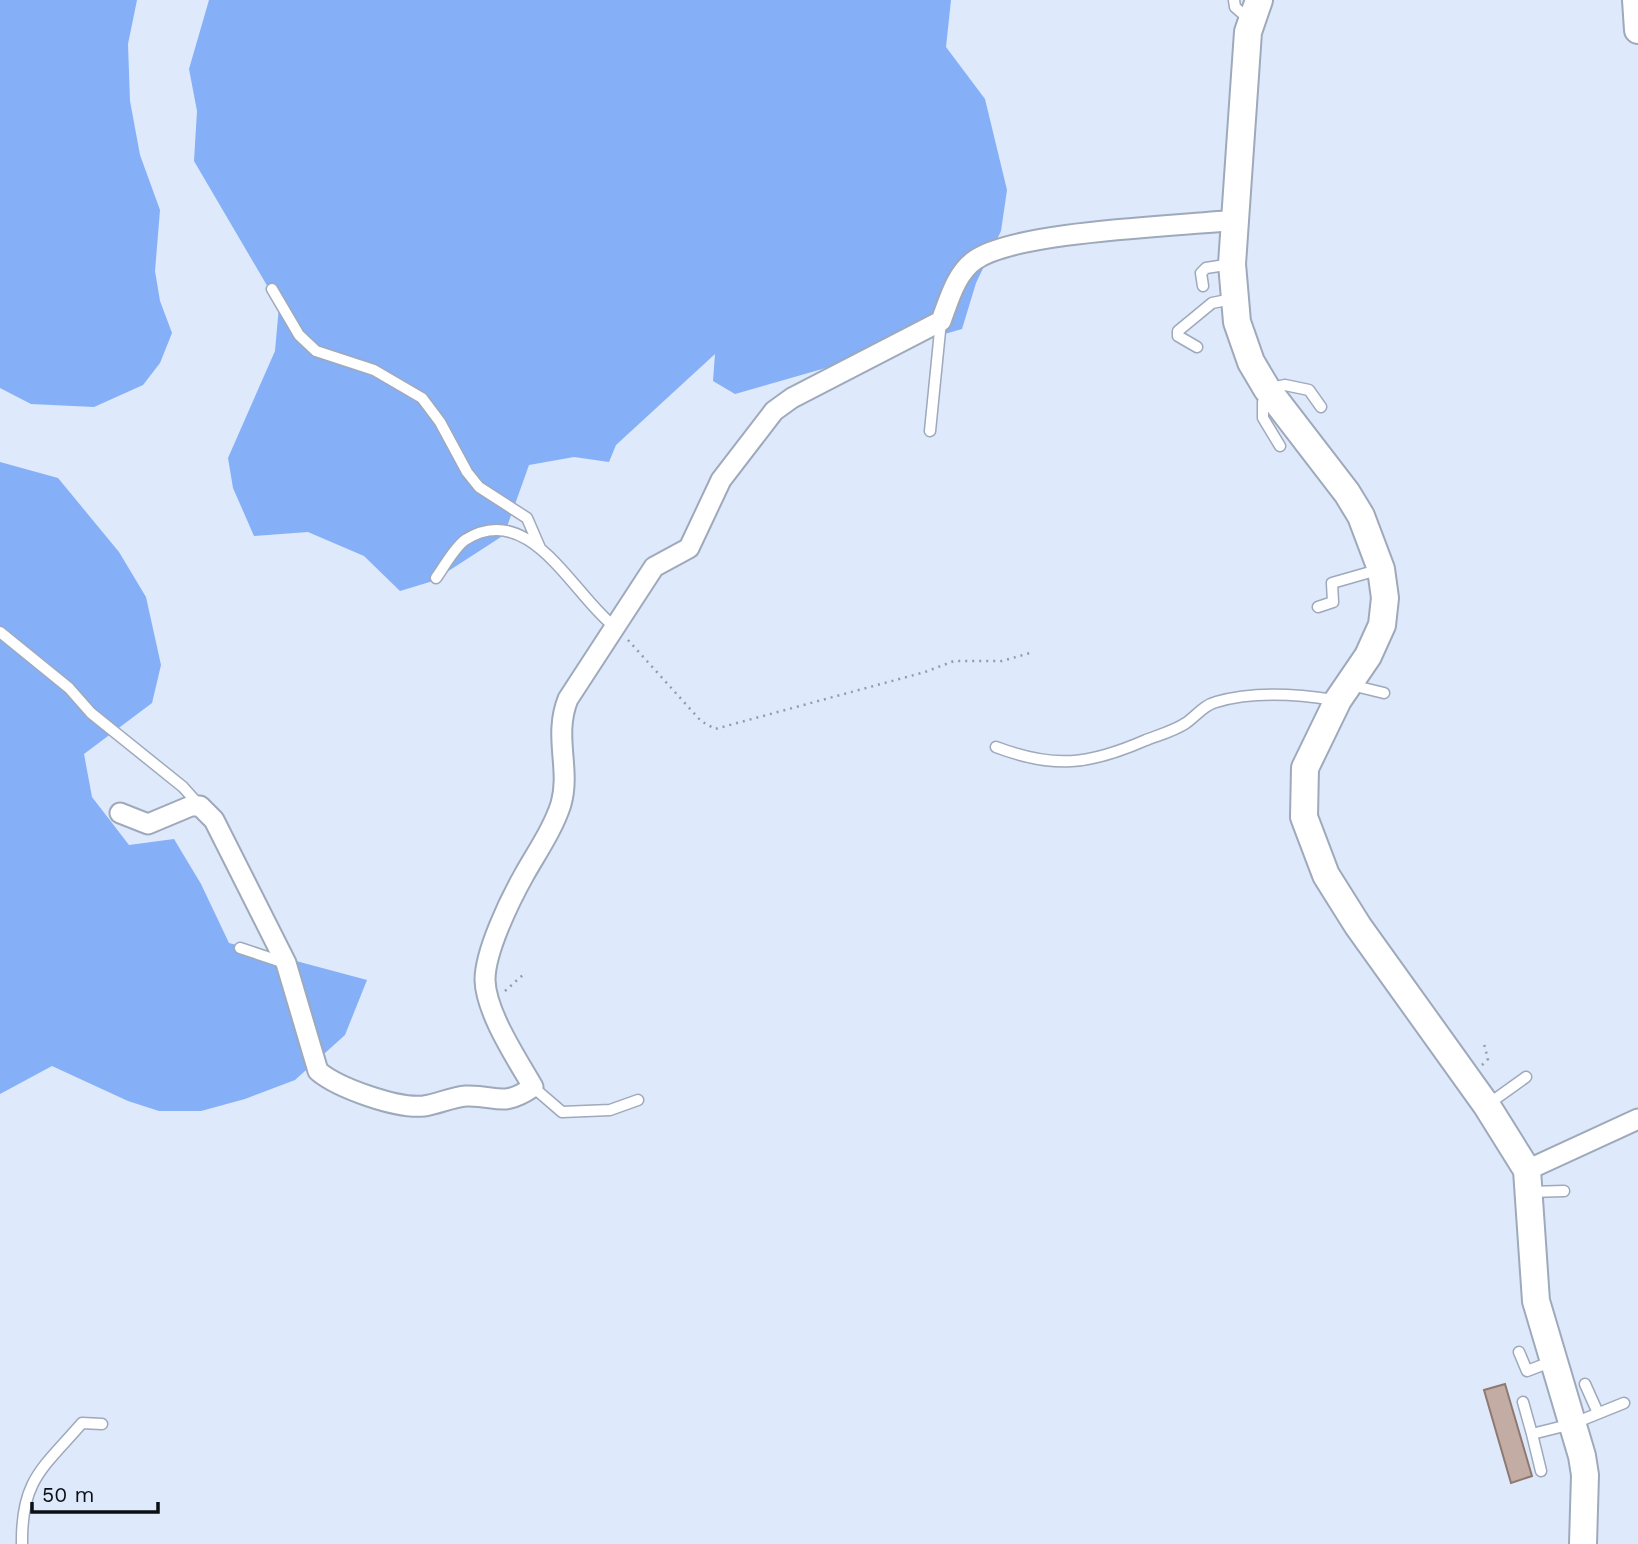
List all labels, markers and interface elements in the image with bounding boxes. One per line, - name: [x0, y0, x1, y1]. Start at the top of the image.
- scale bar: [32, 1470, 158, 1514]
- text: 50 m: [42, 1482, 94, 1507]

